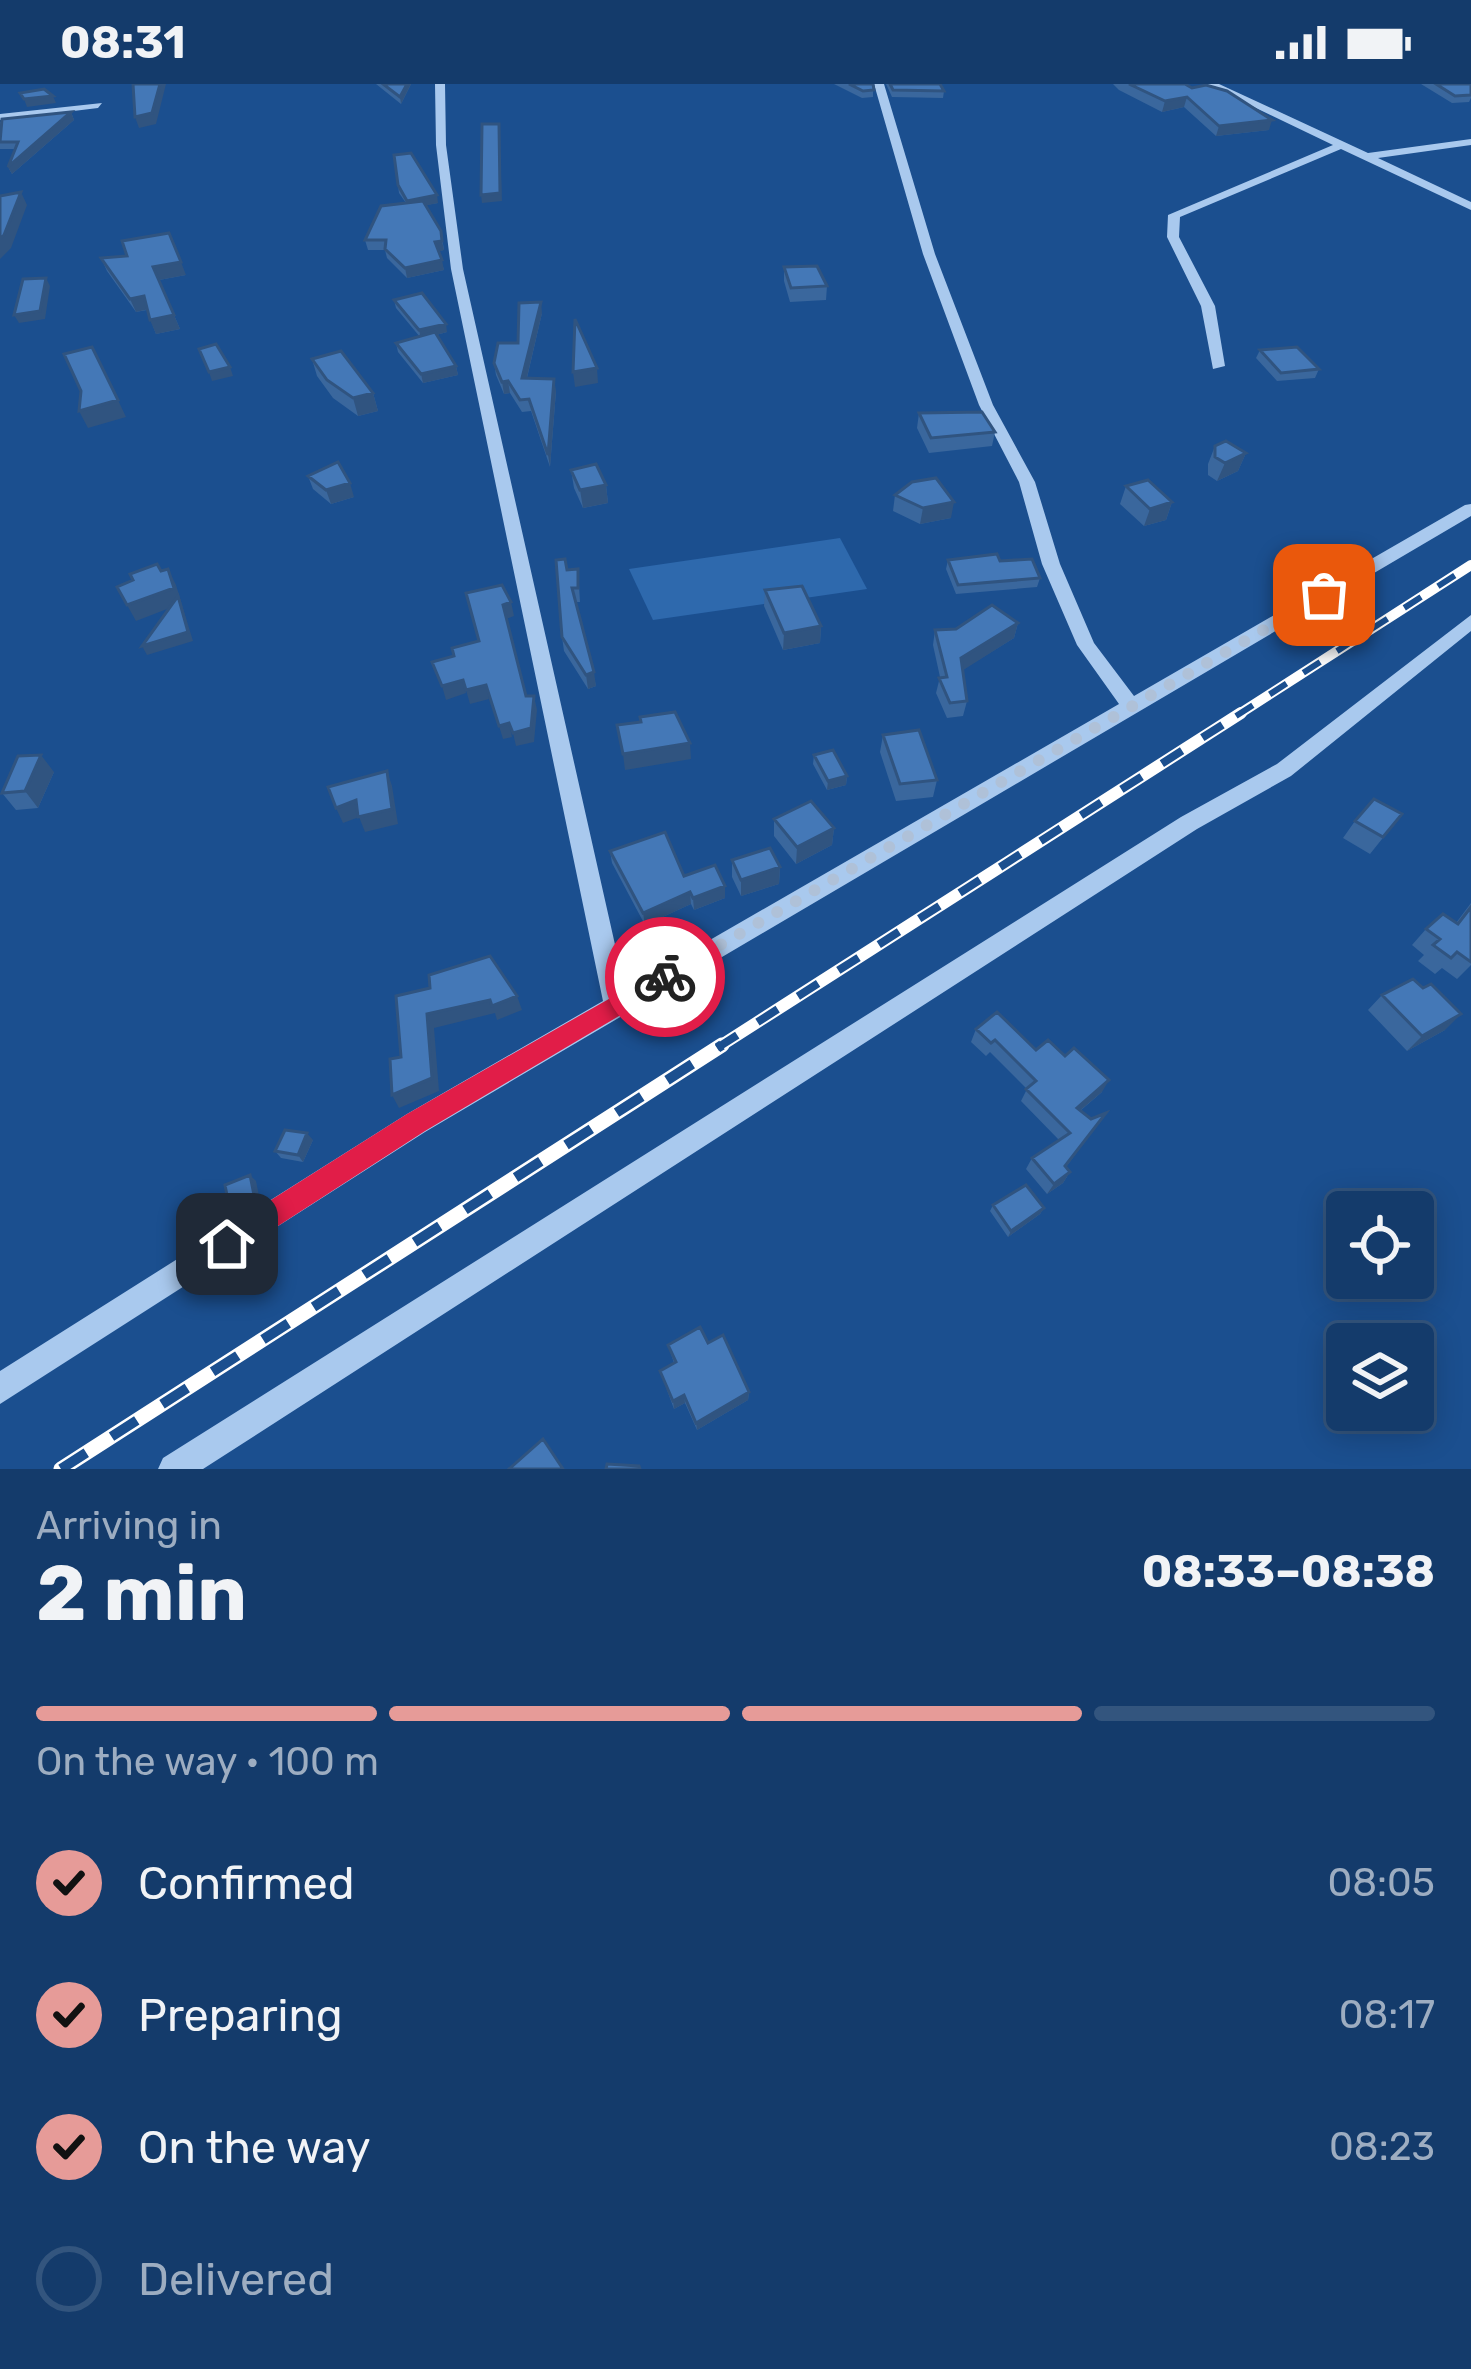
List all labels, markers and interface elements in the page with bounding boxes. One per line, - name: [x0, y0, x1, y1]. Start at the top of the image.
- text: 08:31: [60, 16, 186, 69]
- pin: [1273, 544, 1375, 646]
- icon: bag: [1291, 562, 1357, 628]
- courier: [605, 917, 725, 1037]
- icon: bike: [632, 944, 698, 1010]
- map controls: [1326, 1191, 1434, 1431]
- button: locate: [1326, 1191, 1434, 1299]
- pin: [176, 1193, 278, 1295]
- icon: home: [194, 1211, 260, 1277]
- button: layers: [1326, 1323, 1434, 1431]
- text: Arriving in: [36, 1503, 222, 1549]
- text: 08:33–08:38: [1142, 1545, 1435, 1598]
- text: 2 min: [36, 1547, 247, 1640]
- text: On the way · 100 m: [36, 1739, 379, 1785]
- icon: check: [36, 1850, 102, 1916]
- text: Confirmed: [138, 1857, 355, 1910]
- text: 08:05: [1328, 1860, 1435, 1906]
- icon: check: [36, 1982, 102, 2048]
- text: Preparing: [138, 1989, 343, 2042]
- text: 08:17: [1339, 1992, 1435, 2038]
- icon: check: [36, 2114, 102, 2180]
- text: On the way: [138, 2121, 371, 2174]
- text: 08:23: [1329, 2124, 1435, 2170]
- text: Delivered: [138, 2253, 334, 2306]

